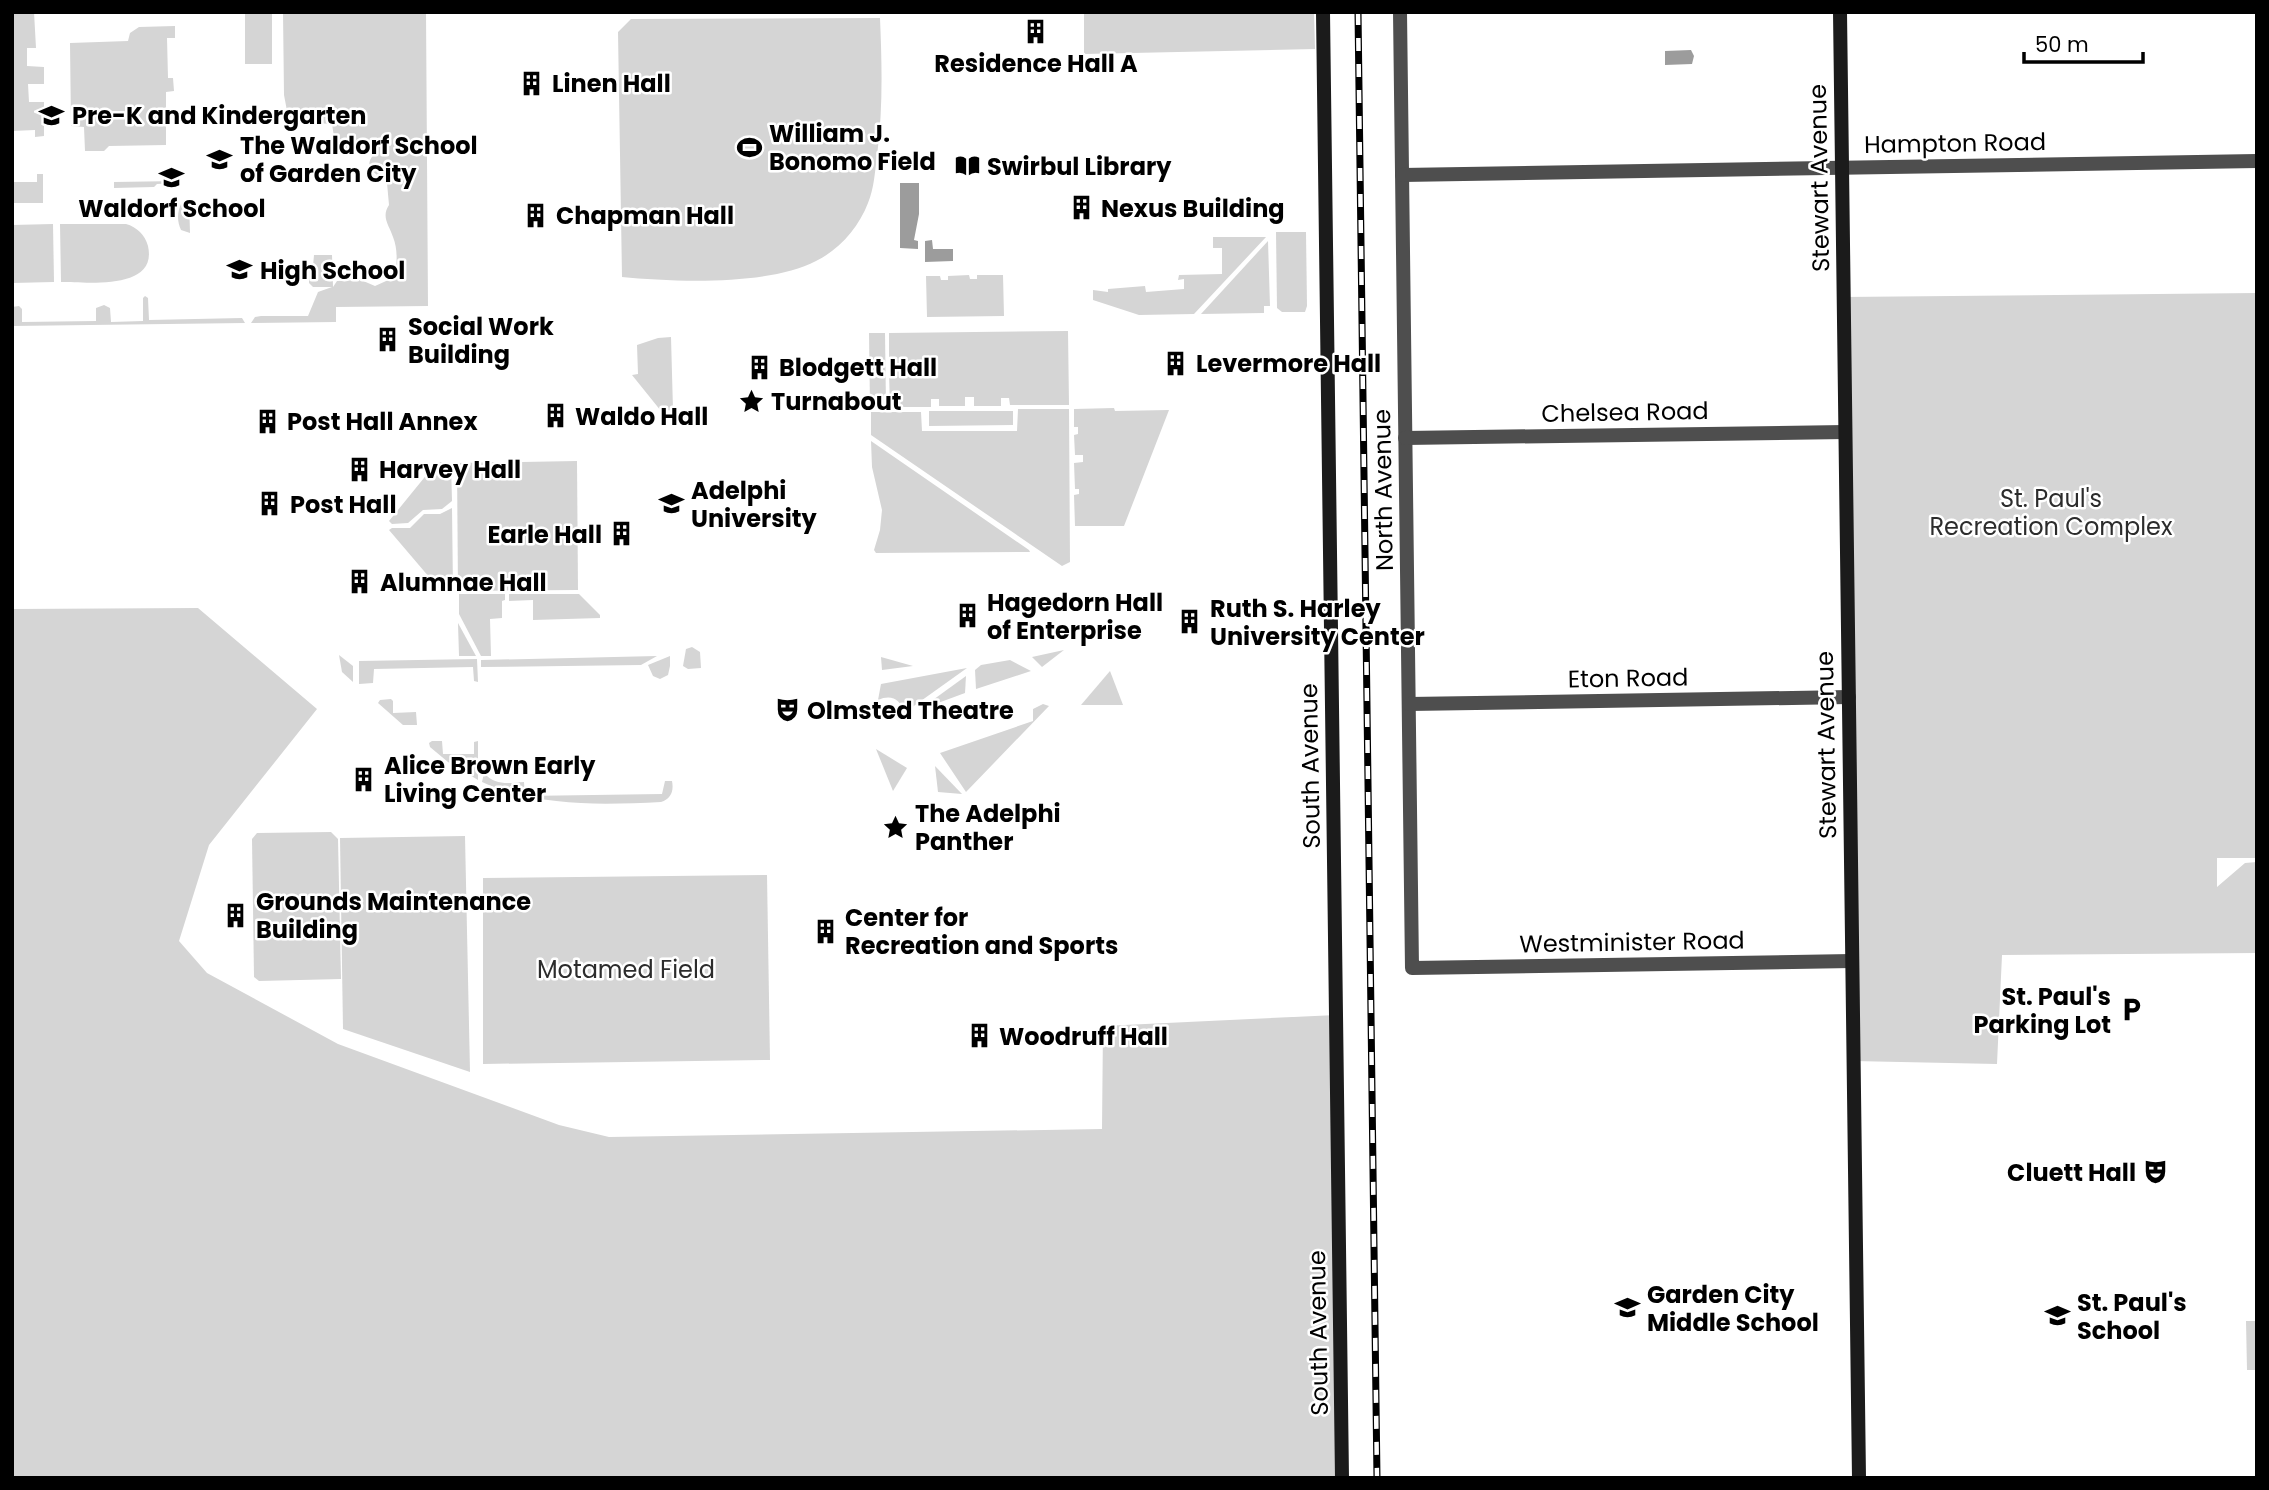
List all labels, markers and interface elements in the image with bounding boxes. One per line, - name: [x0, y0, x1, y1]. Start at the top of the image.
- building icon: Residence Hall A: [1022, 18, 1050, 46]
- scale bar: [2024, 21, 2143, 65]
- text: 50 m: [2035, 30, 2089, 59]
- place label: Residence Hall A: [934, 47, 1138, 80]
- place label: Linen Hall: [552, 67, 671, 100]
- building icon: Linen Hall: [518, 69, 546, 97]
- street label: Stewart Avenue: [1801, 84, 1837, 272]
- place label: Pre-K and Kindergarten: [72, 99, 367, 132]
- school or university icon: Pre-K and Kindergarten: [38, 101, 66, 129]
- place label: William J. Bonomo Field: [769, 117, 936, 178]
- street label: Hampton Road: [1864, 125, 2046, 161]
- place label: The Waldorf School of Garden City: [240, 129, 478, 190]
- sports icon: William J. Bonomo Field: [735, 133, 763, 161]
- school or university icon: The Waldorf School of Garden City: [206, 145, 234, 173]
- place label: Swirbul Library: [987, 150, 1172, 183]
- library icon: Swirbul Library: [953, 152, 981, 180]
- school or university icon: Waldorf School: [158, 163, 186, 191]
- place label: Waldorf School: [78, 192, 266, 225]
- place label: Nexus Building: [1101, 192, 1285, 225]
- building icon: Nexus Building: [1067, 194, 1095, 222]
- place label: Chapman Hall: [556, 199, 734, 232]
- building icon: Chapman Hall: [522, 201, 550, 229]
- place label: High School: [260, 254, 405, 287]
- school or university icon: High School: [226, 256, 254, 284]
- place label: Social Work Building: [408, 310, 554, 371]
- building icon: Social Work Building: [374, 326, 402, 354]
- place label: Levermore Hall: [1196, 347, 1381, 380]
- building icon: Levermore Hall: [1162, 349, 1190, 377]
- place label: Blodgett Hall: [779, 351, 937, 384]
- building icon: Blodgett Hall: [745, 353, 773, 381]
- place label: Turnabout: [771, 385, 902, 418]
- place icon: Turnabout: [737, 387, 765, 415]
- street label: Chelsea Road: [1541, 394, 1709, 430]
- place label: Waldo Hall: [575, 400, 708, 433]
- building icon: Waldo Hall: [541, 402, 569, 430]
- place label: Post Hall Annex: [287, 405, 478, 438]
- building icon: Post Hall Annex: [253, 407, 281, 435]
- street label: North Avenue: [1365, 409, 1401, 571]
- place label: Harvey Hall: [379, 453, 521, 486]
- building icon: Harvey Hall: [345, 455, 373, 483]
- place label: Adelphi University: [691, 474, 817, 535]
- park label: St. Paul's Recreation Complex: [1930, 482, 2173, 543]
- place label: Post Hall: [290, 488, 397, 521]
- building icon: Post Hall: [256, 490, 284, 518]
- school or university icon: Adelphi University: [657, 490, 685, 518]
- place label: Earle Hall: [487, 518, 602, 551]
- building icon: Earle Hall: [608, 520, 636, 548]
- place label: Alumnae Hall: [380, 566, 547, 599]
- building icon: Alumnae Hall: [346, 568, 374, 596]
- place label: Hagedorn Hall of Enterprise: [987, 586, 1163, 647]
- place label: Ruth S. Harley University Center: [1210, 592, 1425, 653]
- building icon: Hagedorn Hall of Enterprise: [953, 602, 981, 630]
- building icon: Ruth S. Harley University Center: [1176, 608, 1204, 636]
- street label: Stewart Avenue: [1808, 651, 1844, 839]
- street label: Eton Road: [1567, 660, 1689, 696]
- street label: South Avenue: [1292, 683, 1328, 849]
- place label: Olmsted Theatre: [807, 694, 1014, 727]
- theatre icon: Olmsted Theatre: [773, 696, 801, 724]
- place label: Alice Brown Early Living Center: [384, 749, 596, 810]
- building icon: Alice Brown Early Living Center: [350, 765, 378, 793]
- place label: The Adelphi Panther: [915, 797, 1061, 858]
- place icon: The Adelphi Panther: [881, 813, 909, 841]
- place label: Grounds Maintenance Building: [256, 885, 531, 946]
- building icon: Grounds Maintenance Building: [222, 901, 250, 929]
- place label: Center for Recreation and Sports: [845, 901, 1118, 962]
- building icon: Center for Recreation and Sports: [811, 917, 839, 945]
- street label: Westminister Road: [1519, 924, 1745, 960]
- park label: Motamed Field: [537, 953, 715, 986]
- place label: St. Paul's Parking Lot: [1974, 980, 2111, 1041]
- parking icon: St. Paul's Parking Lot: [2117, 996, 2145, 1024]
- place label: Woodruff Hall: [999, 1020, 1168, 1053]
- building icon: Woodruff Hall: [965, 1022, 993, 1050]
- place label: Cluett Hall: [2007, 1156, 2136, 1189]
- theatre icon: Cluett Hall: [2142, 1158, 2170, 1186]
- street label: South Avenue: [1300, 1250, 1336, 1416]
- place label: Garden City Middle School: [1647, 1278, 1819, 1339]
- place label: St. Paul's School: [2077, 1286, 2187, 1347]
- school or university icon: Garden City Middle School: [1613, 1294, 1641, 1322]
- school or university icon: St. Paul's School: [2043, 1302, 2071, 1330]

